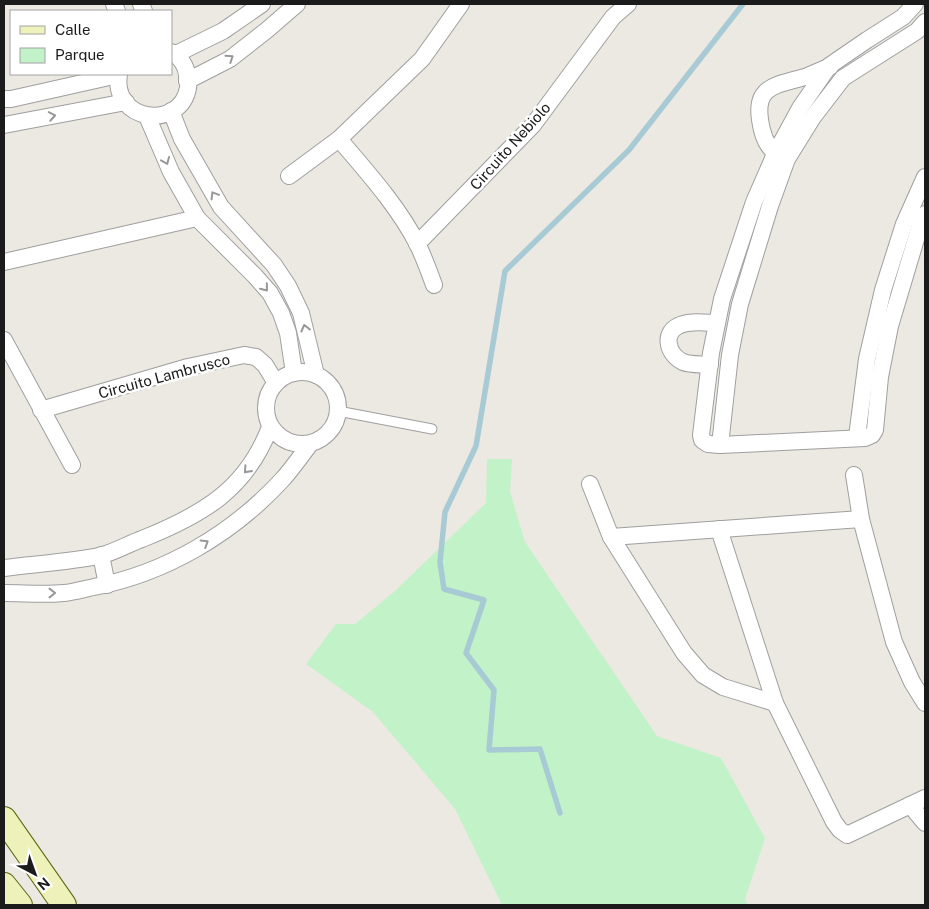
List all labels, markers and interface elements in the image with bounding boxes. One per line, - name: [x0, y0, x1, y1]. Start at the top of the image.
- legend: [10, 10, 172, 75]
- text: Calle: [55, 21, 91, 38]
- text: Parque: [55, 46, 105, 63]
- one-way arrow: [225, 54, 234, 64]
- street label: Circuito Nebiolo: [466, 99, 554, 193]
- one-way arrow: [47, 111, 56, 121]
- one-way arrow: [160, 156, 170, 165]
- one-way arrow: [210, 192, 220, 201]
- one-way arrow: [260, 282, 269, 291]
- one-way arrow: [300, 324, 310, 332]
- street label: Circuito Lambrusco: [96, 350, 232, 402]
- one-way arrow: [244, 464, 253, 473]
- one-way arrow: [199, 539, 208, 549]
- one-way arrow: [49, 588, 57, 598]
- north arrow: [10, 849, 60, 899]
- text: N: [34, 874, 53, 893]

